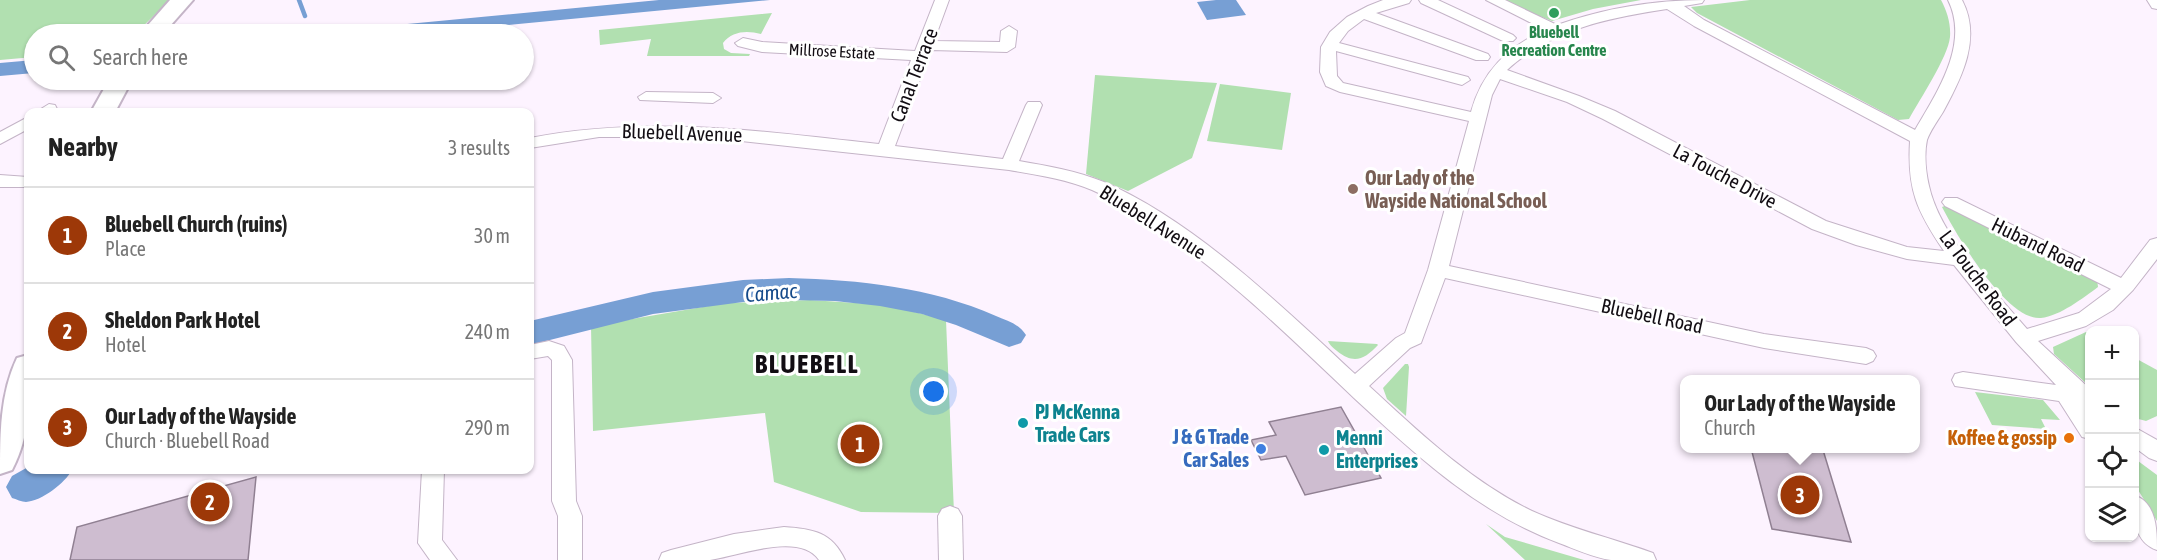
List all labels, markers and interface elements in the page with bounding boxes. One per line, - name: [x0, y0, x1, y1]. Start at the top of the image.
- marker: Bluebell Recreation Centre: [1547, 6, 1561, 20]
- place label: Bluebell Recreation Centre: [1501, 23, 1607, 59]
- search box: [24, 24, 534, 90]
- street label: Canal Terrace: [885, 24, 942, 125]
- street label: Millrose Estate: [788, 40, 876, 62]
- icon: search: [45, 41, 78, 74]
- text: Search here: [93, 44, 188, 70]
- street label: Bluebell Avenue: [621, 119, 743, 146]
- text: Nearby: [48, 132, 118, 162]
- text: 3 results: [448, 136, 510, 159]
- street label: La Touche Drive: [1669, 139, 1781, 213]
- place label: Our Lady of the Wayside National School: [1364, 166, 1548, 212]
- street label: Bluebell Avenue: [1096, 180, 1211, 263]
- marker: Our Lady of the Wayside National School: [1346, 182, 1360, 196]
- text: Bluebell Church (ruins): [105, 211, 288, 237]
- street label: Huband Road: [1988, 212, 2088, 277]
- text: 1: [63, 224, 72, 247]
- text: 30 m: [474, 224, 510, 247]
- street label: La Touche Road: [1935, 225, 2022, 330]
- text: Place: [105, 237, 146, 260]
- water label: Camac: [744, 278, 799, 306]
- street label: Bluebell Road: [1599, 293, 1705, 338]
- text: Sheldon Park Hotel: [105, 307, 260, 333]
- text: 2: [63, 320, 72, 343]
- text: 240 m: [465, 320, 510, 343]
- map controls: [2085, 326, 2139, 542]
- button: +: [2085, 326, 2139, 380]
- text: Hotel: [105, 333, 146, 356]
- district label: BLUEBELL: [755, 349, 859, 379]
- popup: [1680, 375, 1920, 453]
- your location: [919, 377, 948, 406]
- button: −: [2085, 380, 2139, 434]
- text: Our Lady of the Wayside: [1704, 390, 1896, 416]
- place label: PJ McKenna Trade Cars: [1035, 400, 1120, 446]
- text: Our Lady of the Wayside: [105, 403, 297, 429]
- text: 3: [63, 416, 72, 439]
- text: 290 m: [465, 416, 510, 439]
- marker: PJ McKenna Trade Cars: [1016, 416, 1030, 430]
- text: Church: [1704, 416, 1756, 439]
- pin: 1: [840, 422, 880, 466]
- place label: J & G Trade Car Sales: [1171, 425, 1249, 471]
- place label: Menni Enterprises: [1336, 426, 1418, 472]
- place label: Koffee & gossip: [1948, 426, 2057, 449]
- text: Church · Bluebell Road: [105, 429, 270, 452]
- marker: Koffee & gossip: [2062, 431, 2076, 445]
- button: locate: [2085, 434, 2139, 488]
- marker: J & G Trade Car Sales: [1254, 442, 1268, 456]
- marker: Menni Enterprises: [1317, 443, 1331, 457]
- pin: 3: [1780, 472, 1820, 518]
- pin: 2: [190, 480, 230, 524]
- button: layers: [2085, 488, 2139, 542]

